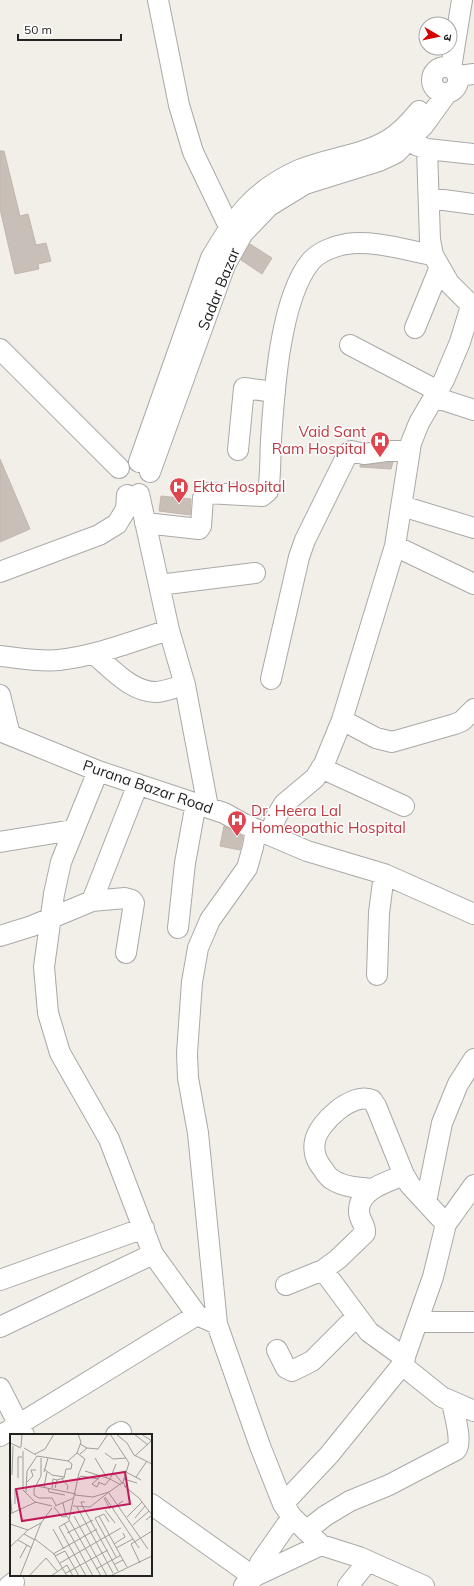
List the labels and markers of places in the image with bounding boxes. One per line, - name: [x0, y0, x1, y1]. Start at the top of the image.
- place label: Vaid Sant Ram Hospital: [272, 422, 366, 458]
- hospital icon: Vaid Sant Ram Hospital: [369, 430, 391, 458]
- hospital icon: Ekta Hospital: [168, 476, 190, 504]
- place label: Ekta Hospital: [193, 477, 285, 496]
- place label: Dr. Heera Lal Homeopathic Hospital: [251, 801, 406, 837]
- hospital icon: Dr. Heera Lal Homeopathic Hospital: [226, 809, 248, 837]

